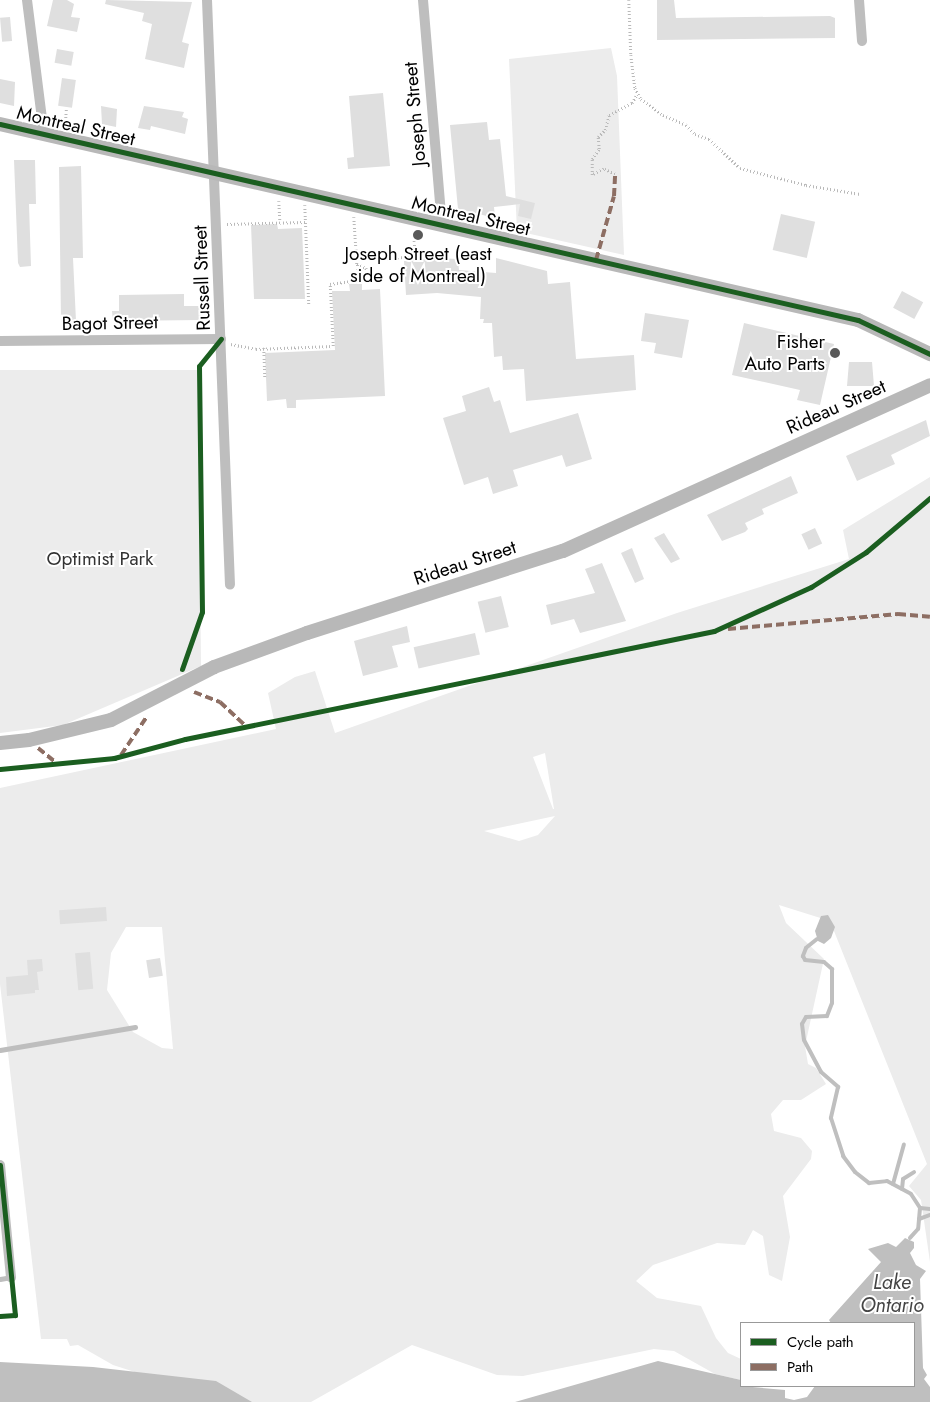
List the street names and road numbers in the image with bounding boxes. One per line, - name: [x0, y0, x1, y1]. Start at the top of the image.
- street label: Joseph Street: [399, 61, 431, 167]
- street label: Montreal Street: [15, 101, 137, 151]
- street label: Montreal Street: [410, 191, 532, 241]
- street label: Russell Street: [189, 225, 215, 331]
- street label: Bagot Street: [62, 311, 158, 335]
- street label: Rideau Street: [783, 375, 889, 439]
- street label: Rideau Street: [411, 536, 519, 590]

